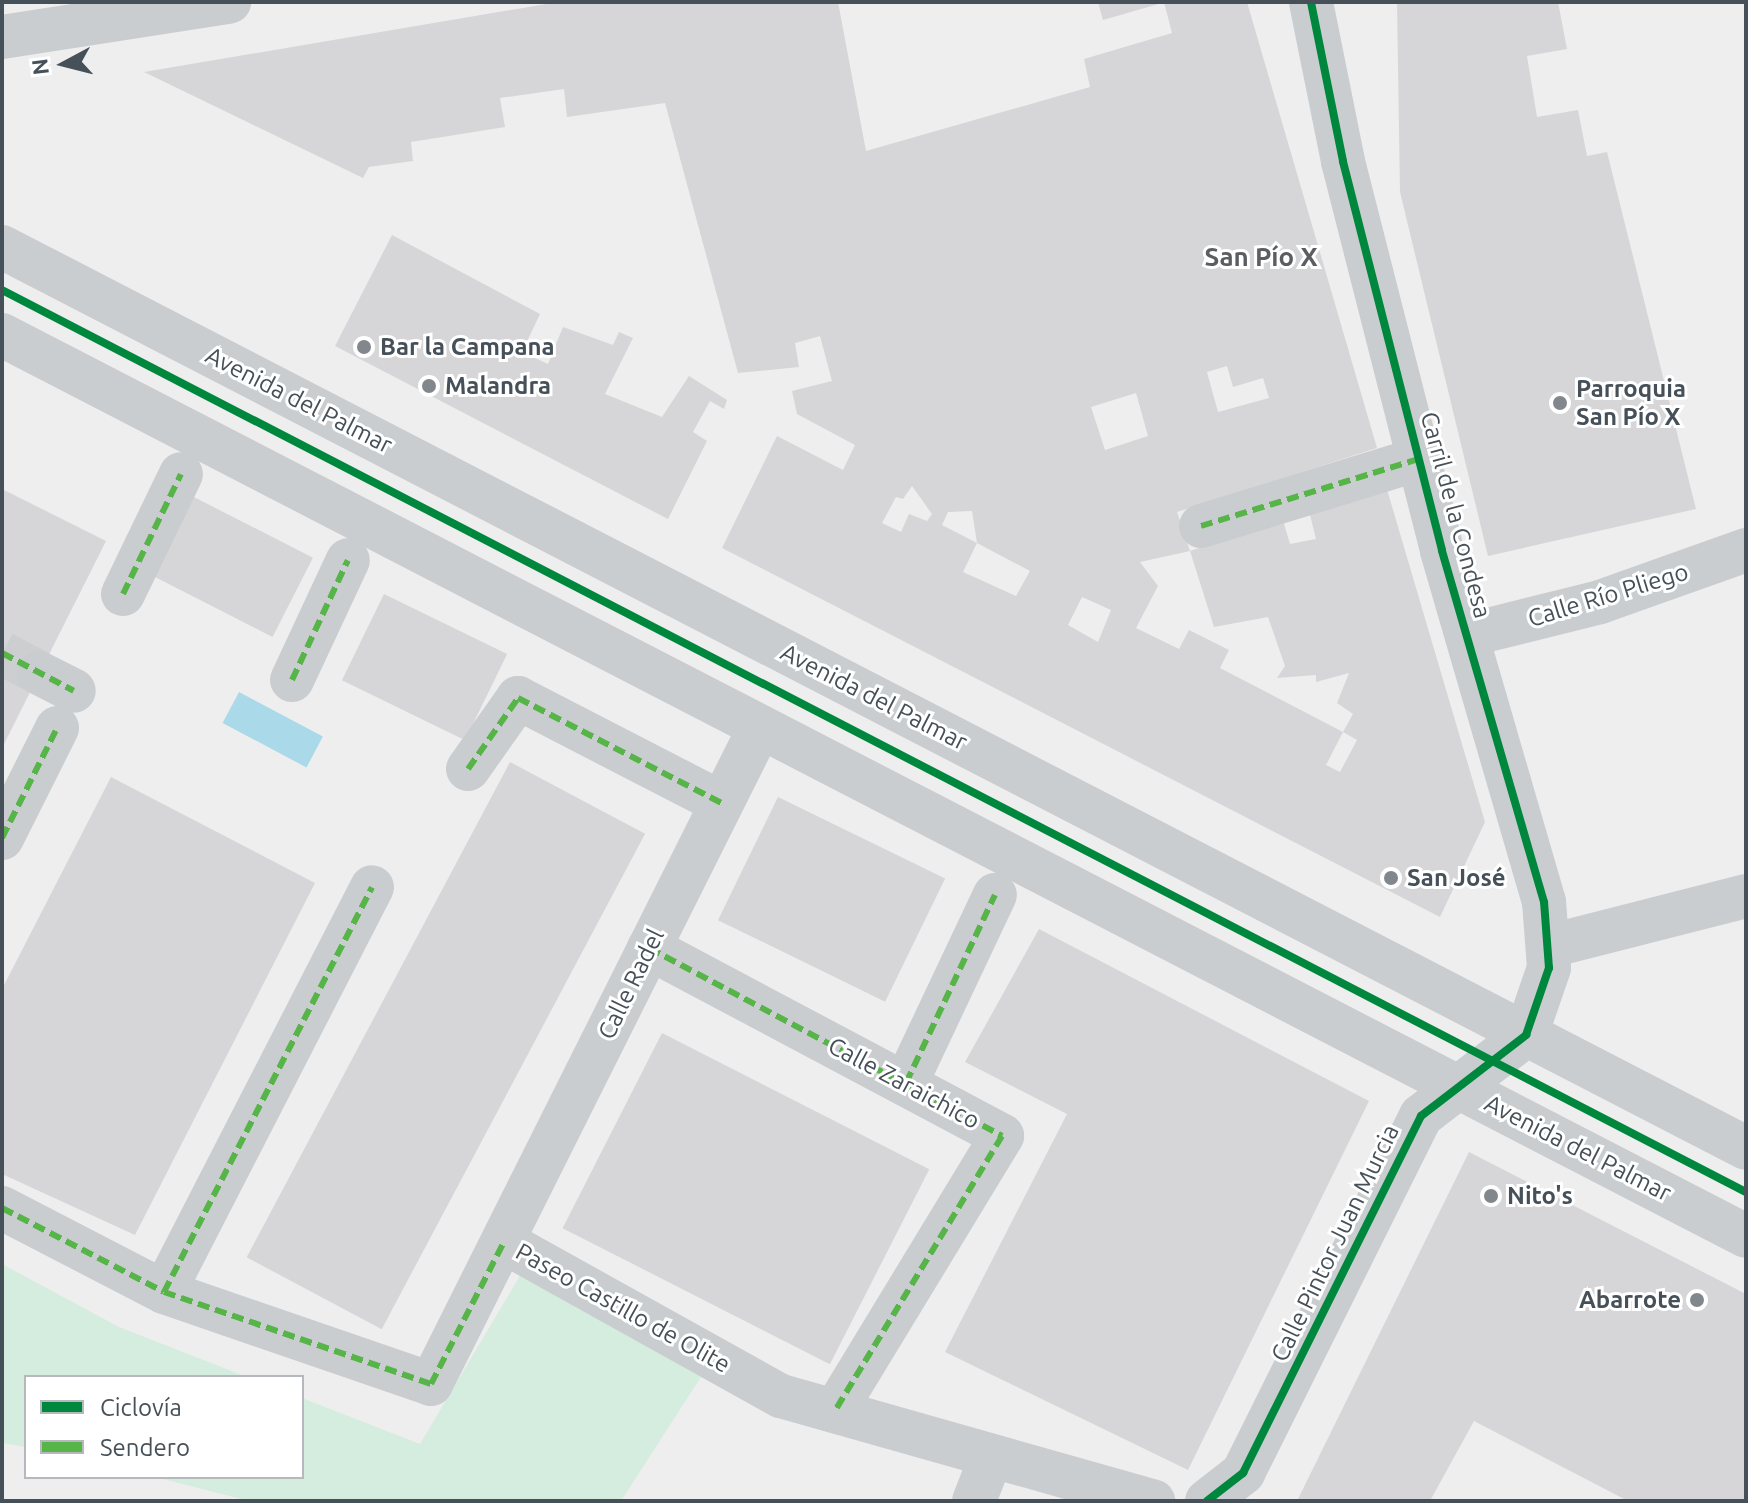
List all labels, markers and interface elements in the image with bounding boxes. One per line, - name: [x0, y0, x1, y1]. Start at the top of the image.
- north arrow: [24, 24, 104, 104]
- text: N: [26, 57, 53, 77]
- district label: San Pío X: [1204, 241, 1318, 273]
- place label: Bar la Campana: [380, 333, 554, 361]
- marker: Bar la Campana: [355, 338, 373, 356]
- street label: Avenida del Palmar: [201, 341, 397, 459]
- place label: Malandra: [445, 372, 551, 400]
- place label: Parroquia San Pío X: [1576, 375, 1686, 431]
- marker: Malandra: [420, 377, 438, 395]
- marker: Parroquia San Pío X: [1551, 394, 1569, 412]
- street label: Carril de la Condesa: [1415, 409, 1497, 621]
- street label: Calle Río Pliego: [1524, 557, 1692, 633]
- street label: Avenida del Palmar: [776, 638, 972, 756]
- place label: San José: [1407, 864, 1506, 892]
- marker: San José: [1382, 869, 1400, 887]
- street label: Calle Radel: [592, 924, 670, 1044]
- street label: Calle Zaraichico: [823, 1031, 985, 1135]
- street label: Avenida del Palmar: [1480, 1089, 1676, 1207]
- street label: Calle Pintor Juan Murcia: [1265, 1120, 1405, 1366]
- place label: Nito's: [1507, 1182, 1573, 1210]
- marker: Nito's: [1482, 1187, 1500, 1205]
- street label: Paseo Castillo de Olite: [511, 1237, 735, 1379]
- place label: Abarrote: [1579, 1286, 1681, 1314]
- marker: Abarrote: [1688, 1291, 1706, 1309]
- legend: [24, 1375, 304, 1479]
- text: Ciclovía: [100, 1394, 182, 1421]
- text: Sendero: [100, 1434, 190, 1461]

